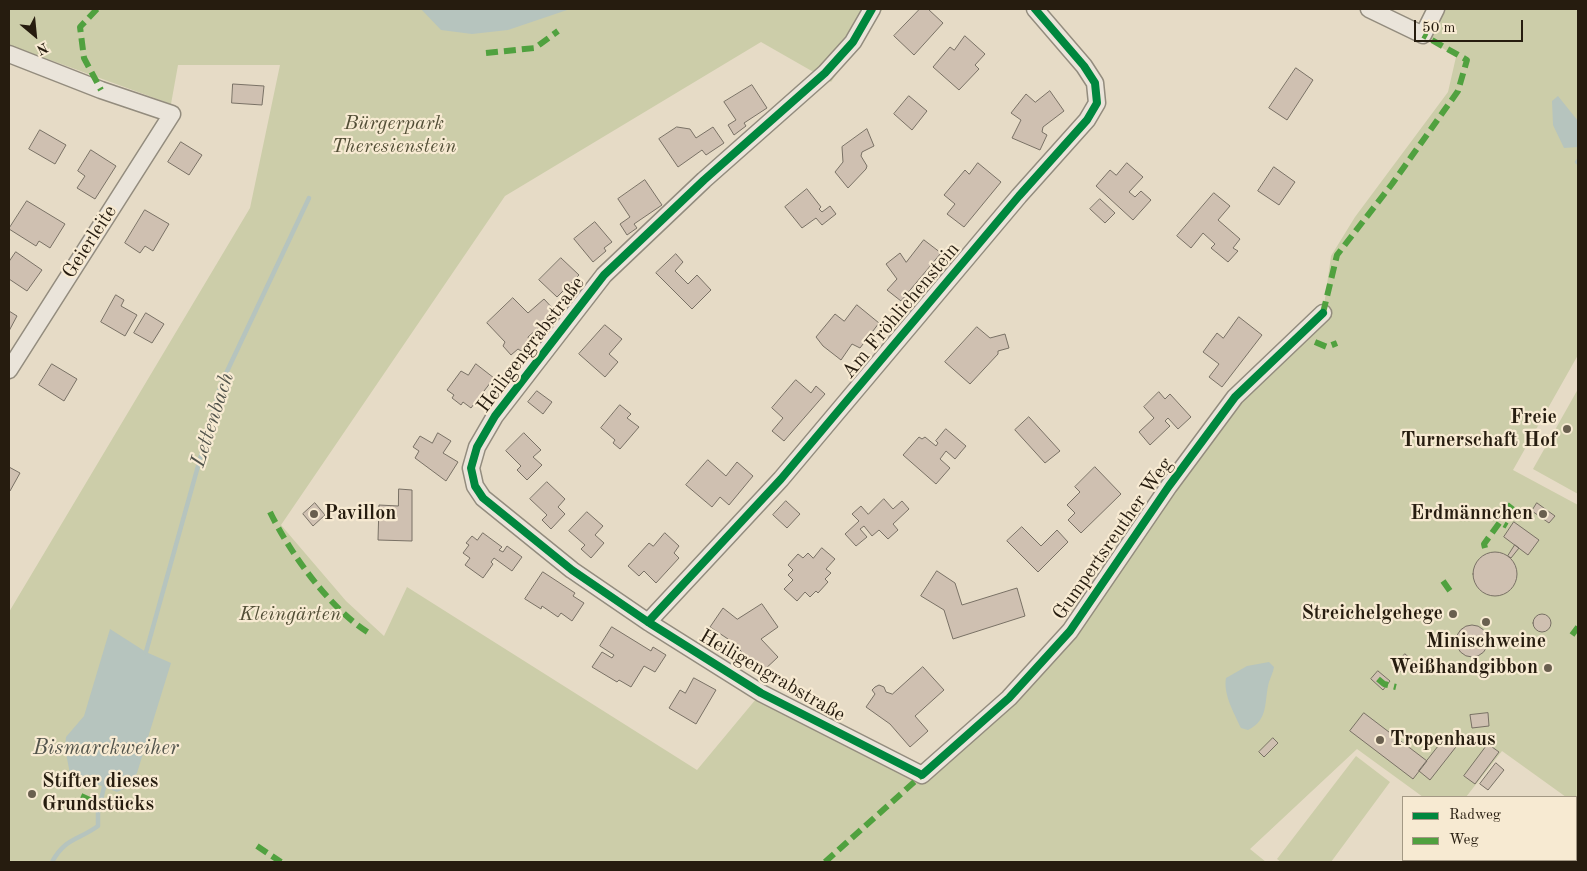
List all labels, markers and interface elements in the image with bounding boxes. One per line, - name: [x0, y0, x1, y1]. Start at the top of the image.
- north arrow: [10, 10, 60, 60]
- scale bar: [1417, 10, 1526, 42]
- text: 50 m: [1422, 21, 1456, 36]
- text: N: [34, 40, 50, 57]
- park label: Bürgerpark Theresienstein: [332, 112, 456, 159]
- street label: Geierleite: [57, 201, 123, 283]
- street label: Am Fröhlichenstein: [837, 238, 965, 384]
- street label: Heiligengrabstraße: [472, 272, 590, 418]
- water label: Lettenbach: [186, 370, 240, 470]
- place label: Freie Turnerschaft Hof: [1401, 406, 1557, 453]
- marker: Freie Turnerschaft Hof: [1561, 423, 1573, 435]
- street label: Gumpertsreuther Weg: [1048, 453, 1178, 625]
- place label: Pavillon: [324, 502, 396, 526]
- place label: Erdmännchen: [1410, 502, 1533, 526]
- marker: Pavillon: [308, 508, 320, 520]
- marker: Erdmännchen: [1537, 508, 1549, 520]
- place label: Streichelgehege: [1301, 602, 1443, 626]
- park label: Kleingärten: [239, 603, 341, 627]
- marker: Streichelgehege: [1447, 608, 1459, 620]
- marker: Minischweine: [1480, 616, 1492, 628]
- street label: Heiligengrabstraße: [695, 624, 849, 728]
- place label: Minischweine: [1426, 630, 1546, 654]
- place label: Weißhandgibbon: [1389, 656, 1538, 680]
- marker: Weißhandgibbon: [1542, 662, 1554, 674]
- place label: Tropenhaus: [1390, 728, 1495, 752]
- marker: Tropenhaus: [1374, 734, 1386, 746]
- water label: Bismarckweiher: [33, 735, 179, 761]
- place label: Stifter dieses Grundstücks: [42, 770, 158, 817]
- marker: Stifter dieses Grundstücks: [26, 788, 38, 800]
- legend: [1402, 796, 1577, 861]
- text: Radweg: [1449, 808, 1501, 823]
- text: Weg: [1449, 833, 1479, 848]

